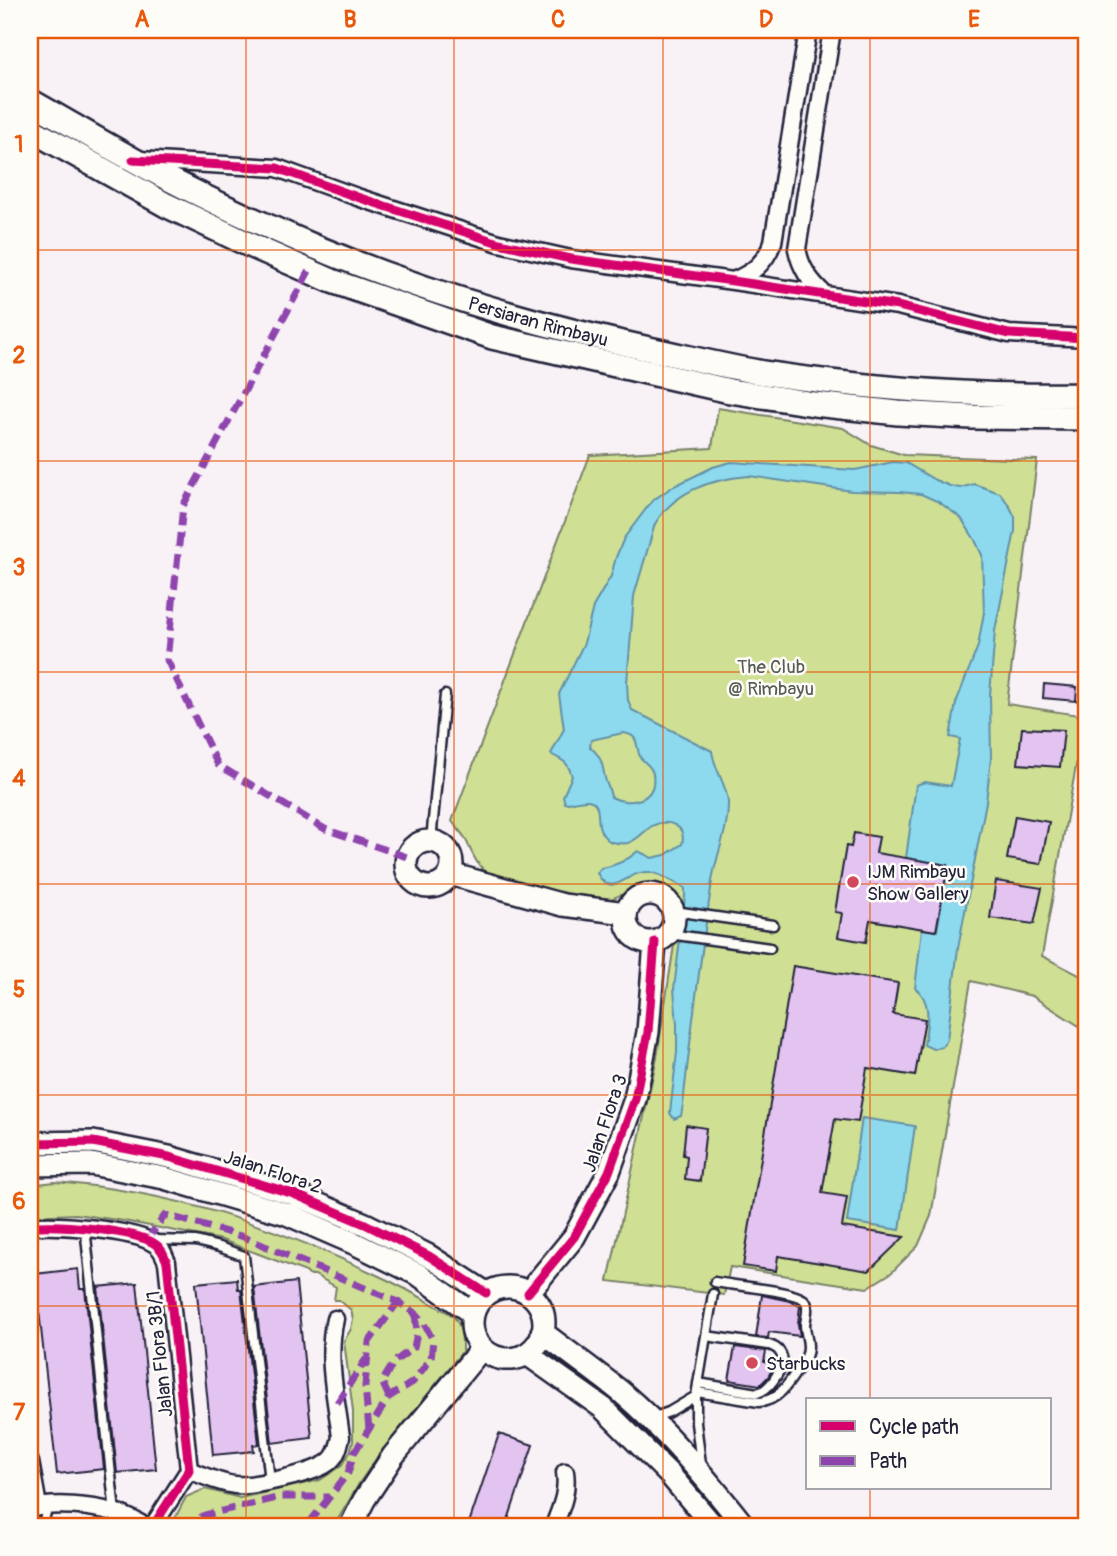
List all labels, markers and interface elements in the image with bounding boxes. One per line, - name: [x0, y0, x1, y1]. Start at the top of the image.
- text: A: [135, 5, 150, 34]
- text: B: [343, 5, 357, 34]
- text: C: [551, 5, 565, 34]
- text: D: [759, 5, 773, 34]
- text: E: [968, 5, 980, 34]
- text: 1: [15, 130, 24, 159]
- street label: Persiaran Rimbayu: [465, 292, 610, 352]
- text: 2: [13, 341, 26, 370]
- text: 3: [13, 553, 25, 582]
- park label: The Club @ Rimbayu: [728, 655, 814, 701]
- text: 4: [12, 764, 26, 793]
- place label: IJM Rimbayu Show Gallery: [867, 860, 969, 906]
- marker: IJM Rimbayu Show Gallery: [845, 874, 861, 890]
- text: 5: [13, 975, 25, 1004]
- street label: Jalan Flora 3: [577, 1071, 633, 1176]
- street label: Jalan Flora 2: [220, 1145, 325, 1199]
- text: 6: [12, 1187, 26, 1216]
- street label: Jalan Flora 3B/1: [141, 1289, 179, 1418]
- place label: Starbucks: [766, 1352, 846, 1376]
- marker: Starbucks: [744, 1355, 760, 1371]
- text: 7: [13, 1398, 26, 1427]
- legend: [806, 1398, 1050, 1490]
- text: Cycle path: [869, 1414, 959, 1441]
- text: Path: [869, 1448, 907, 1475]

